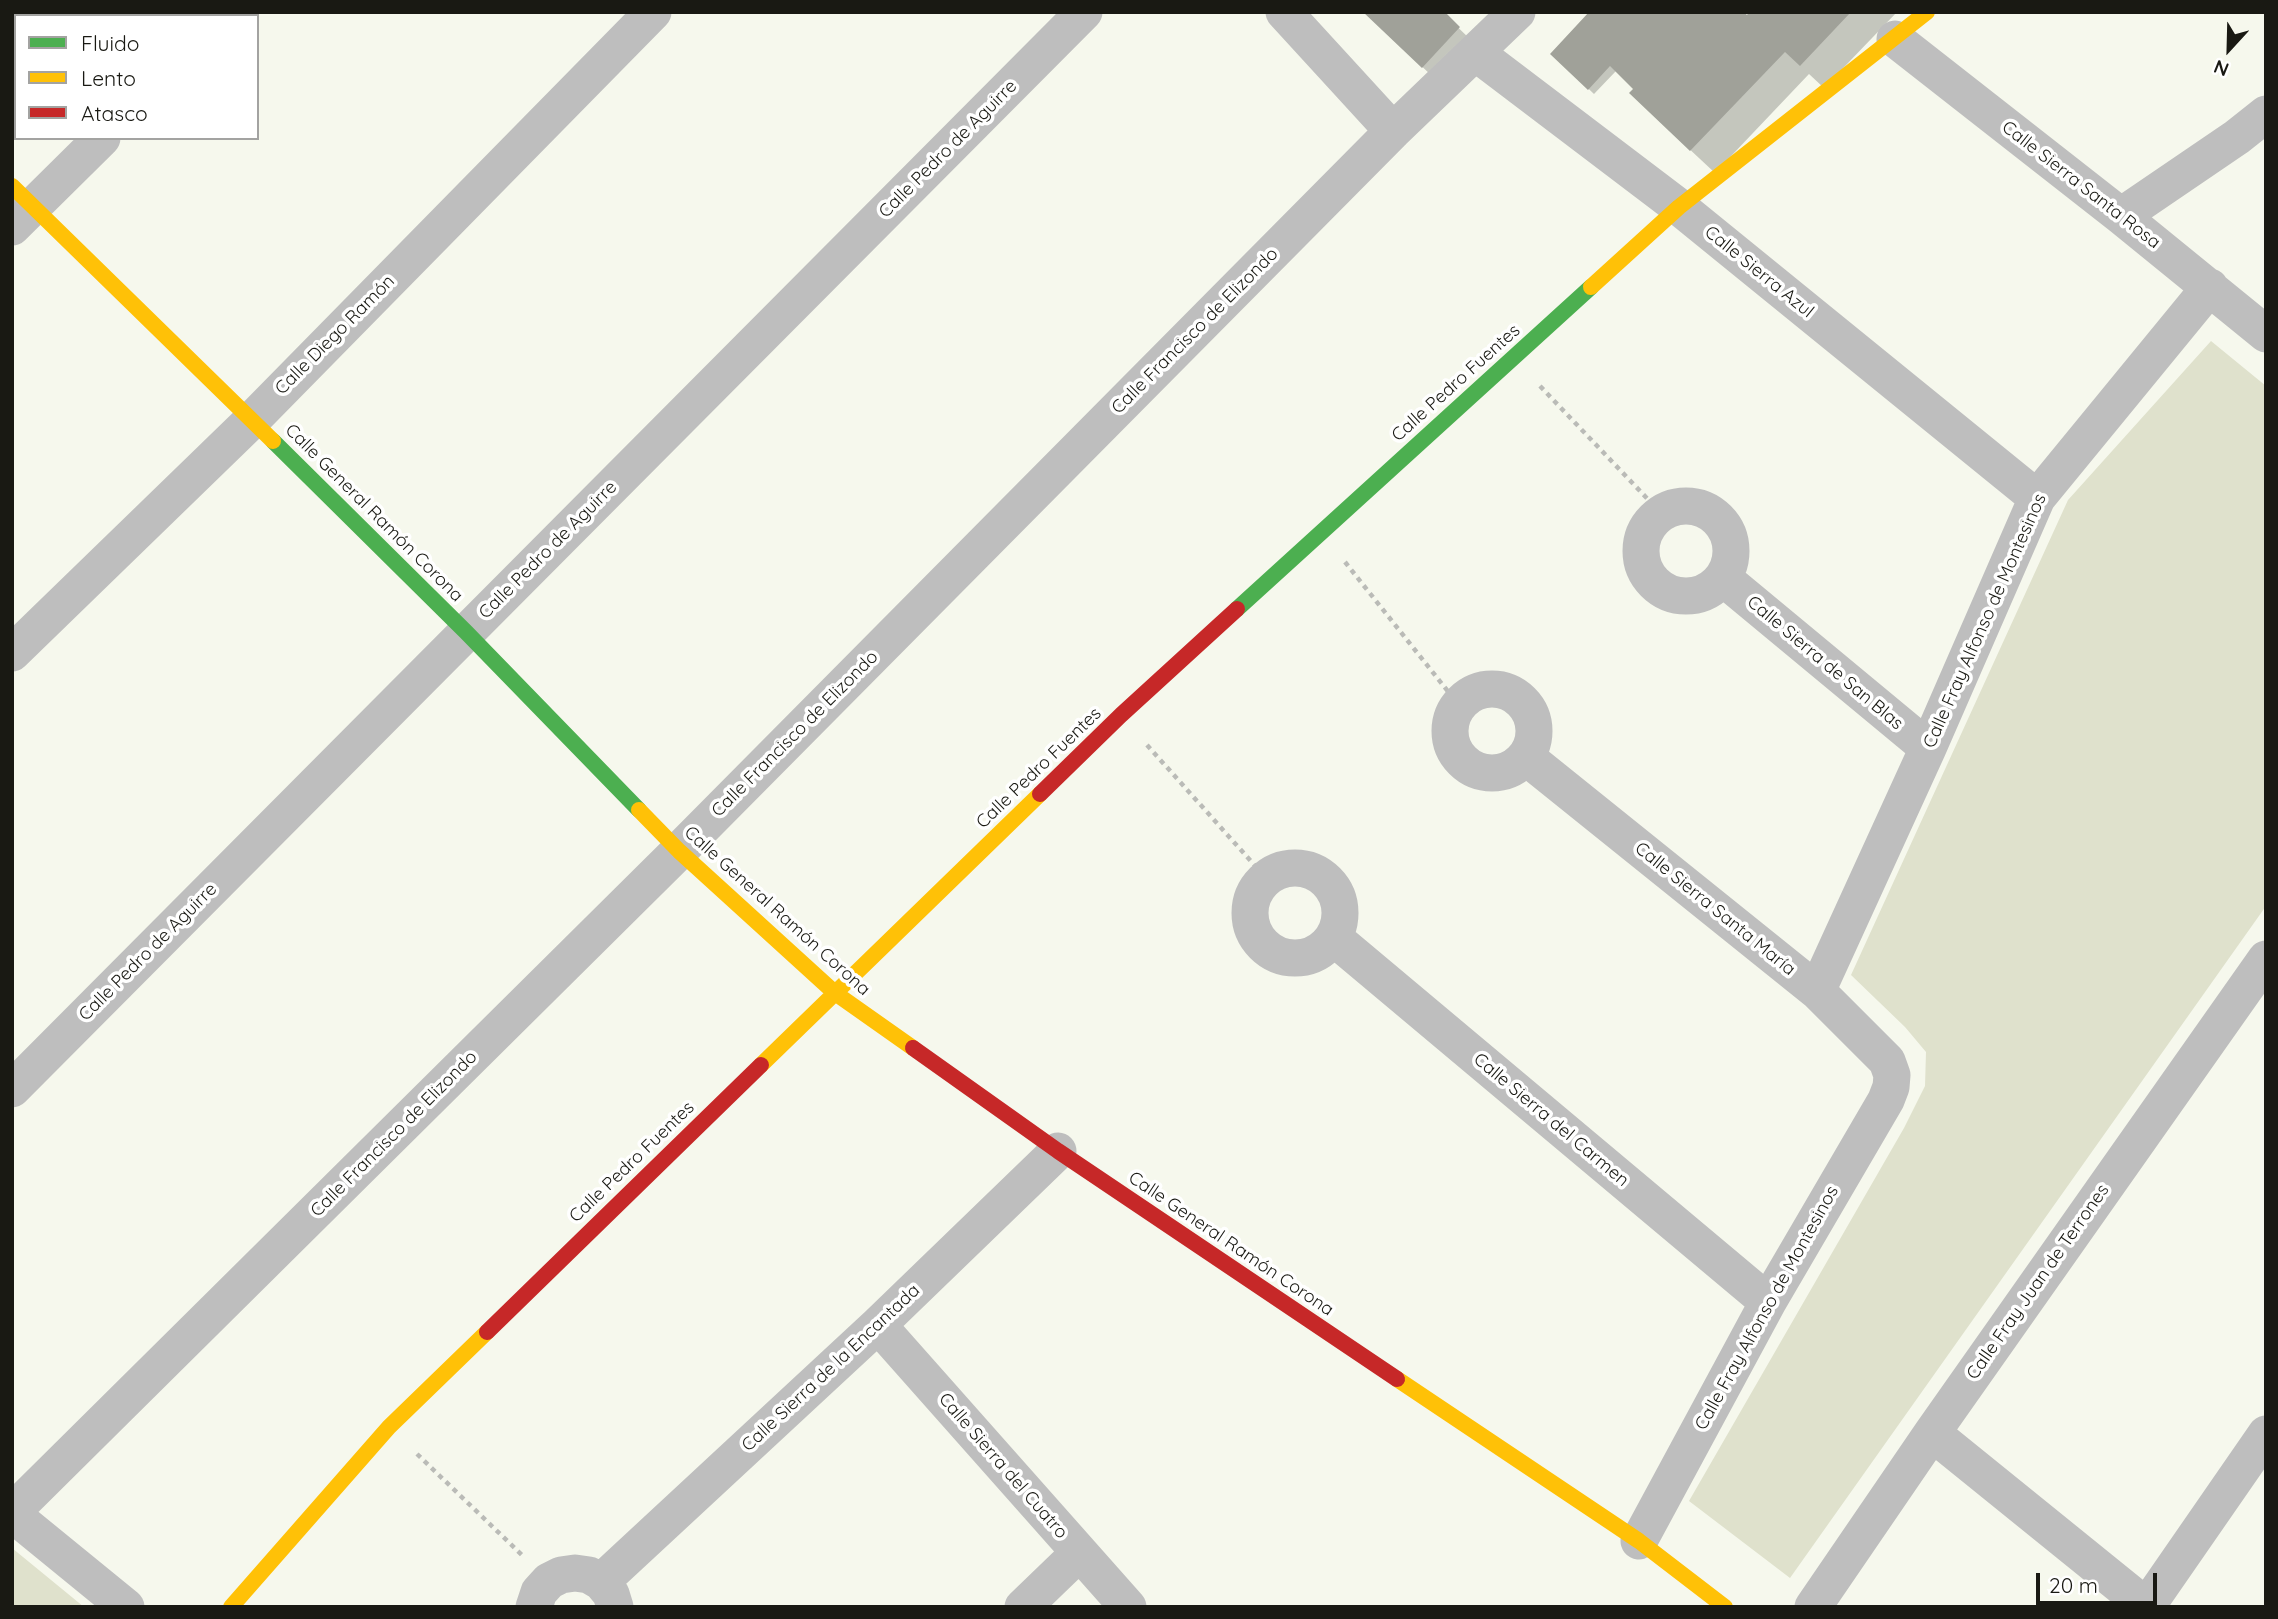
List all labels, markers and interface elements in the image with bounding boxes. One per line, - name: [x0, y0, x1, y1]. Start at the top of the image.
- legend: [14, 14, 259, 140]
- north arrow: [2194, 14, 2264, 84]
- text: Fluido: [81, 30, 139, 56]
- text: N: [2210, 55, 2232, 82]
- text: Lento: [81, 65, 136, 91]
- street label: Calle Pedro de Aguirre: [875, 76, 1021, 222]
- text: Atasco: [81, 100, 148, 126]
- street label: Calle Sierra Santa Rosa: [1997, 116, 2165, 254]
- street label: Calle Sierra Azul: [1700, 221, 1818, 323]
- street label: Calle Francisco de Elizondo: [1107, 243, 1283, 419]
- street label: Calle Diego Ramón: [271, 271, 399, 399]
- street label: Calle Pedro Fuentes: [1387, 320, 1525, 446]
- street label: Calle General Ramón Corona: [281, 420, 467, 606]
- street label: Calle Pedro de Aguirre: [475, 477, 621, 623]
- street label: Calle Fray Alfonso de Montesinos: [1919, 491, 2051, 751]
- street label: Calle Sierra de San Blas: [1743, 591, 1907, 735]
- street label: Calle Francisco de Elizondo: [707, 646, 883, 822]
- street label: Calle Pedro Fuentes: [972, 703, 1106, 833]
- street label: Calle General Ramón Corona: [680, 822, 874, 1000]
- street label: Calle Sierra Santa María: [1630, 838, 1800, 980]
- street label: Calle Pedro de Aguirre: [75, 879, 221, 1025]
- street label: Calle Francisco de Elizondo: [306, 1046, 482, 1222]
- street label: Calle Sierra del Carmen: [1469, 1049, 1633, 1191]
- street label: Calle Pedro Fuentes: [565, 1097, 699, 1227]
- street label: Calle General Ramón Corona: [1124, 1167, 1338, 1321]
- street label: Calle Fray Juan de Terrones: [1962, 1180, 2114, 1384]
- street label: Calle Fray Alfonso de Montesinos: [1691, 1182, 1843, 1434]
- street label: Calle Sierra de la Encantada: [738, 1280, 924, 1456]
- street label: Calle Sierra del Cuatro: [934, 1389, 1072, 1543]
- scale bar: [2040, 1560, 2161, 1604]
- text: 20 m: [2049, 1572, 2098, 1598]

